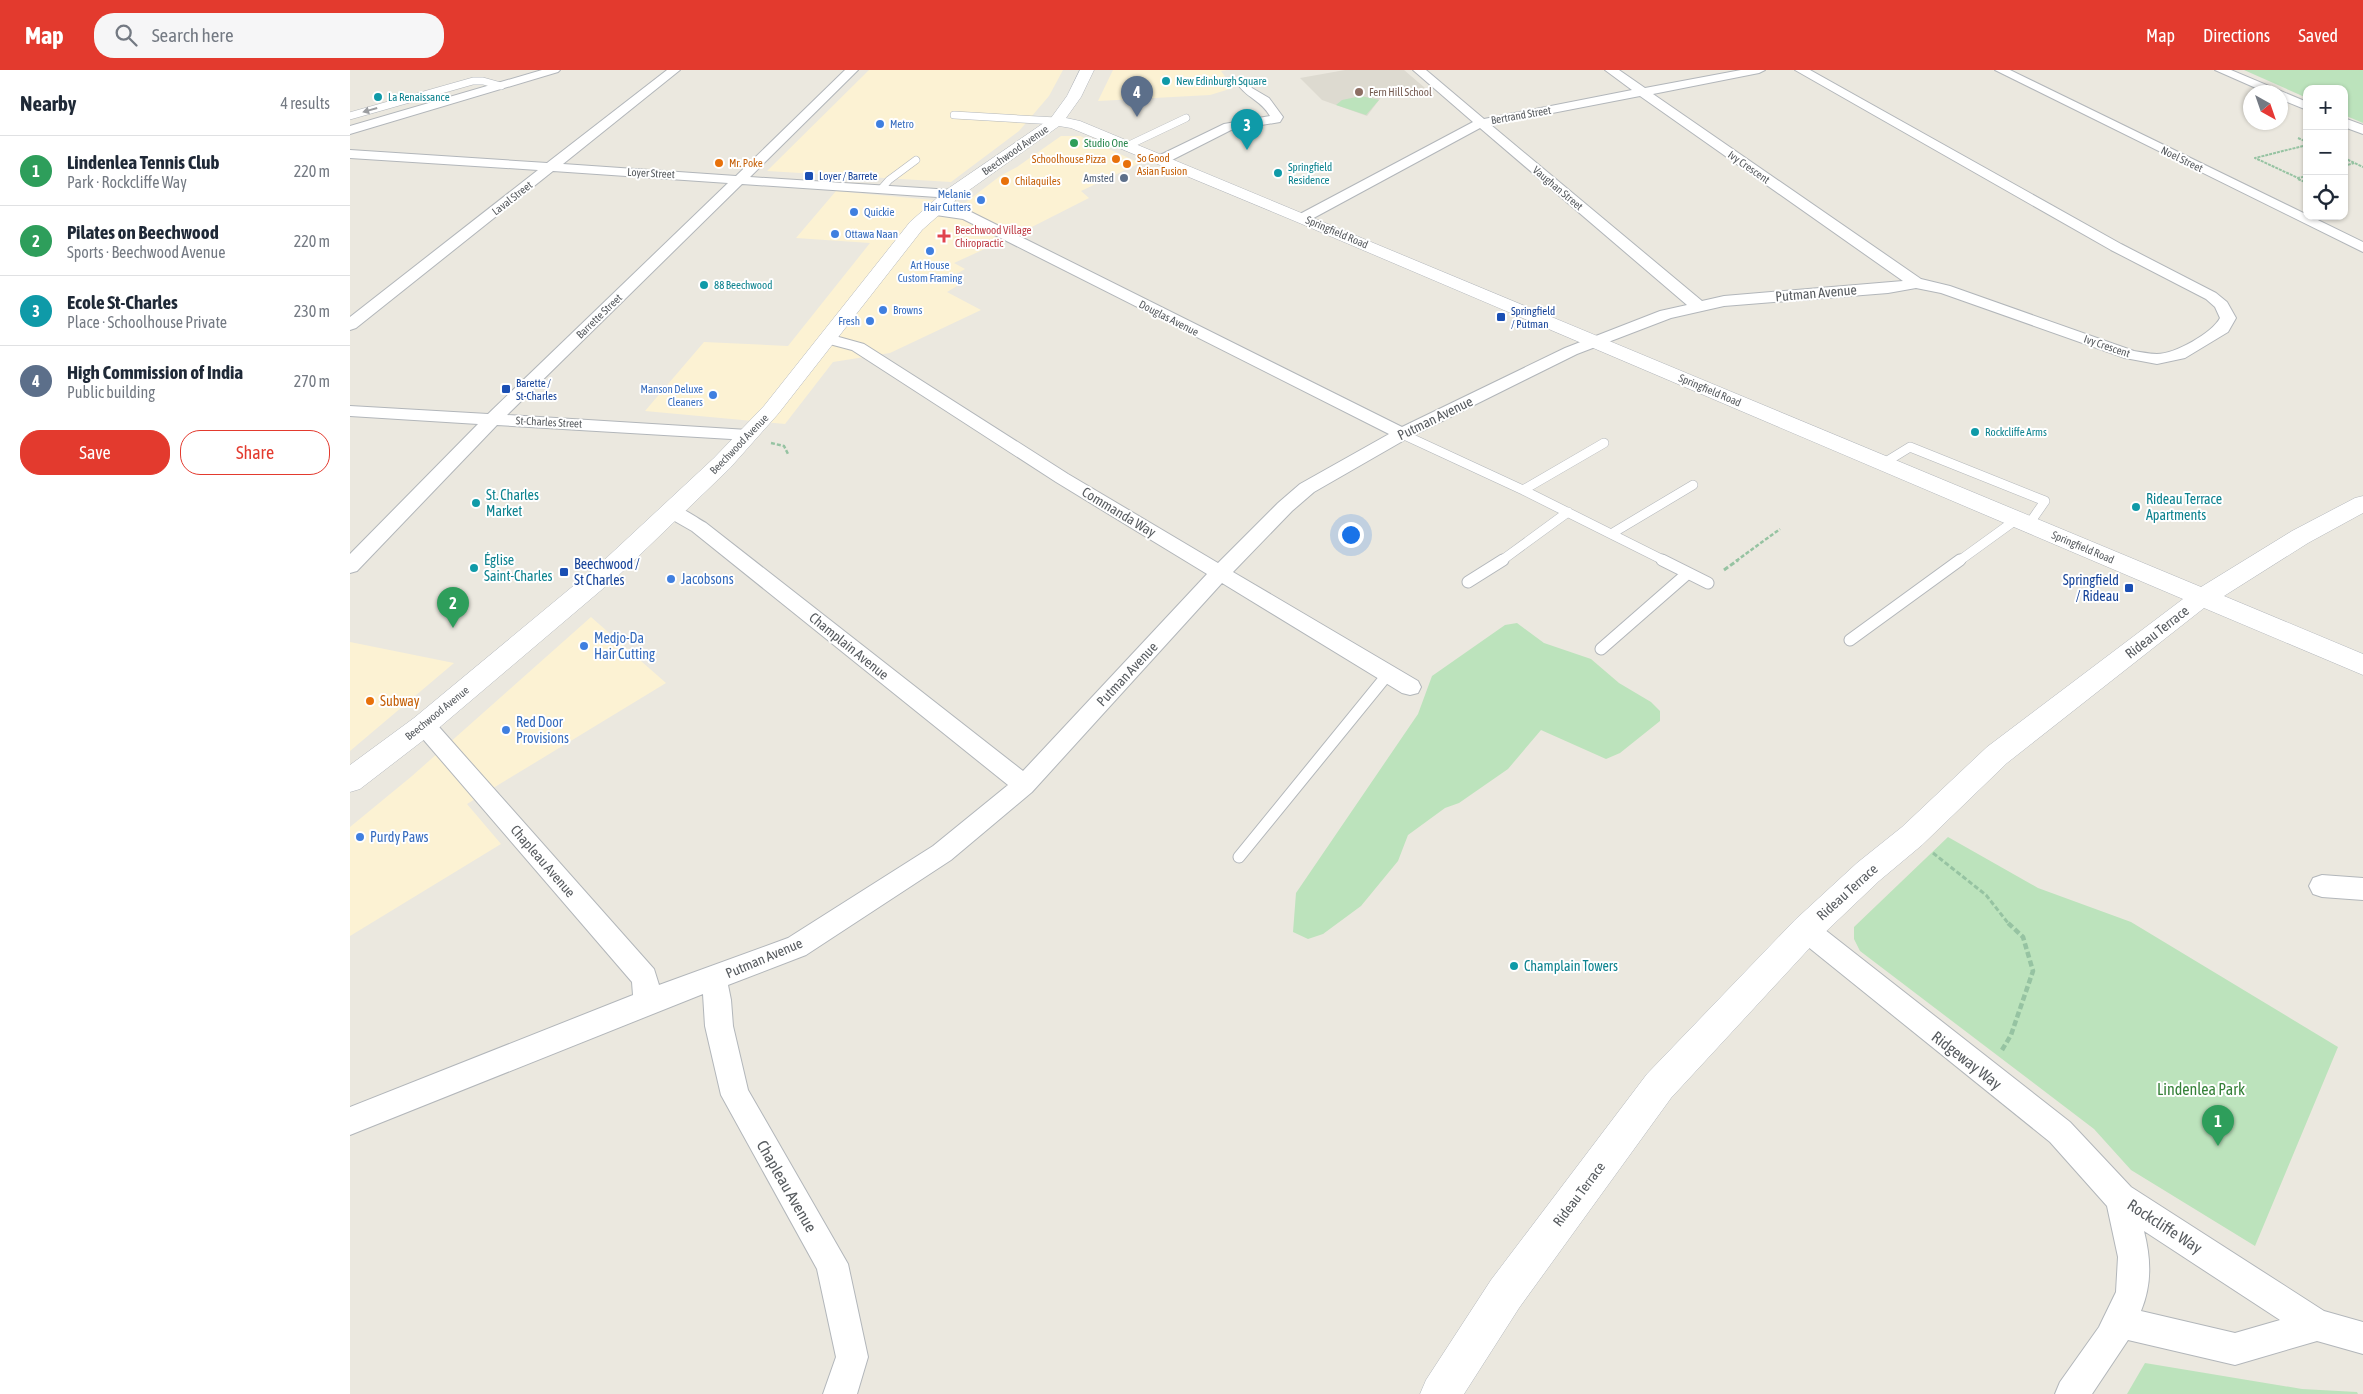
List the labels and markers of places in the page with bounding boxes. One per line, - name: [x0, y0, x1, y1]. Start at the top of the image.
- marker: New Edinburgh Square: [1160, 75, 1172, 87]
- place label: New Edinburgh Square: [1176, 75, 1267, 87]
- pin: 4: [1121, 76, 1153, 117]
- marker: Fern Hill School: [1353, 86, 1365, 98]
- place label: Fern Hill School: [1369, 86, 1432, 98]
- marker: La Renaissance: [372, 91, 384, 103]
- place label: La Renaissance: [388, 91, 450, 103]
- pin: 3: [1231, 109, 1263, 150]
- marker: Metro: [874, 118, 886, 130]
- place label: Metro: [890, 118, 914, 130]
- marker: Studio One: [1068, 137, 1080, 149]
- place label: Studio One: [1084, 137, 1128, 149]
- place label: So Good Asian Fusion: [1137, 152, 1187, 177]
- place label: Schoolhouse Pizza: [1032, 153, 1106, 165]
- marker: Schoolhouse Pizza: [1110, 153, 1122, 165]
- marker: Mr. Poke: [713, 157, 725, 169]
- place label: Mr. Poke: [729, 157, 763, 169]
- marker: So Good Asian Fusion: [1121, 158, 1133, 170]
- place label: Springfield Residence: [1288, 161, 1332, 186]
- marker: Springfield Residence: [1272, 167, 1284, 179]
- marker: Loyer / Barrete: [803, 170, 815, 182]
- place label: Loyer / Barrete: [819, 170, 878, 182]
- place label: Amsted: [1084, 172, 1114, 184]
- marker: Amsted: [1118, 172, 1130, 184]
- marker: Chilaquiles: [999, 175, 1011, 187]
- place label: Chilaquiles: [1015, 175, 1061, 187]
- place label: Melanie Hair Cutters: [924, 188, 971, 213]
- marker: Melanie Hair Cutters: [975, 194, 987, 206]
- marker: Quickie: [848, 206, 860, 218]
- place label: Quickie: [864, 206, 894, 218]
- place label: Beechwood Village Chiropractic: [955, 224, 1031, 249]
- marker: Ottawa Naan: [829, 228, 841, 240]
- place label: Ottawa Naan: [845, 228, 898, 240]
- marker: Beechwood Village Chiropractic: [937, 229, 951, 243]
- marker: Art House Custom Framing: [924, 245, 936, 257]
- place label: Art House Custom Framing: [898, 259, 963, 284]
- marker: 88 Beechwood: [698, 279, 710, 291]
- place label: 88 Beechwood: [714, 279, 772, 291]
- marker: Browns: [877, 304, 889, 316]
- place label: Browns: [893, 304, 922, 316]
- place label: Springfield / Putman: [1511, 305, 1555, 330]
- marker: Springfield / Putman: [1495, 311, 1507, 323]
- place label: Fresh: [838, 315, 860, 327]
- marker: Fresh: [864, 315, 876, 327]
- place label: Barette / St-Charles: [516, 377, 557, 402]
- marker: Barette / St-Charles: [500, 383, 512, 395]
- place label: Manson Deluxe Cleaners: [641, 383, 703, 408]
- marker: Manson Deluxe Cleaners: [707, 389, 719, 401]
- marker: Rockcliffe Arms: [1969, 426, 1981, 438]
- place label: Rockcliffe Arms: [1985, 426, 2047, 438]
- place label: St. Charles Market: [486, 487, 539, 519]
- place label: Rideau Terrace Apartments: [2146, 491, 2222, 523]
- marker: St. Charles Market: [470, 497, 482, 509]
- marker: Rideau Terrace Apartments: [2130, 501, 2142, 513]
- place label: Église Saint-Charles: [484, 552, 553, 584]
- place label: Beechwood / St Charles: [574, 556, 640, 588]
- marker: Église Saint-Charles: [468, 562, 480, 574]
- marker: Beechwood / St Charles: [558, 566, 570, 578]
- place label: Jacobsons: [681, 571, 734, 587]
- place label: Springfield / Rideau: [2063, 572, 2119, 604]
- marker: Jacobsons: [665, 573, 677, 585]
- marker: Springfield / Rideau: [2123, 582, 2135, 594]
- pin: 2: [437, 587, 469, 628]
- place label: Medjo-Da Hair Cutting: [594, 630, 655, 662]
- marker: Medjo-Da Hair Cutting: [578, 640, 590, 652]
- place label: Subway: [380, 693, 420, 709]
- marker: Subway: [364, 695, 376, 707]
- place label: Red Door Provisions: [516, 714, 569, 746]
- marker: Red Door Provisions: [500, 724, 512, 736]
- place label: Purdy Paws: [370, 829, 429, 845]
- marker: Purdy Paws: [354, 831, 366, 843]
- place label: Champlain Towers: [1524, 958, 1618, 974]
- marker: Champlain Towers: [1508, 960, 1520, 972]
- pin: 1: [2202, 1105, 2234, 1146]

